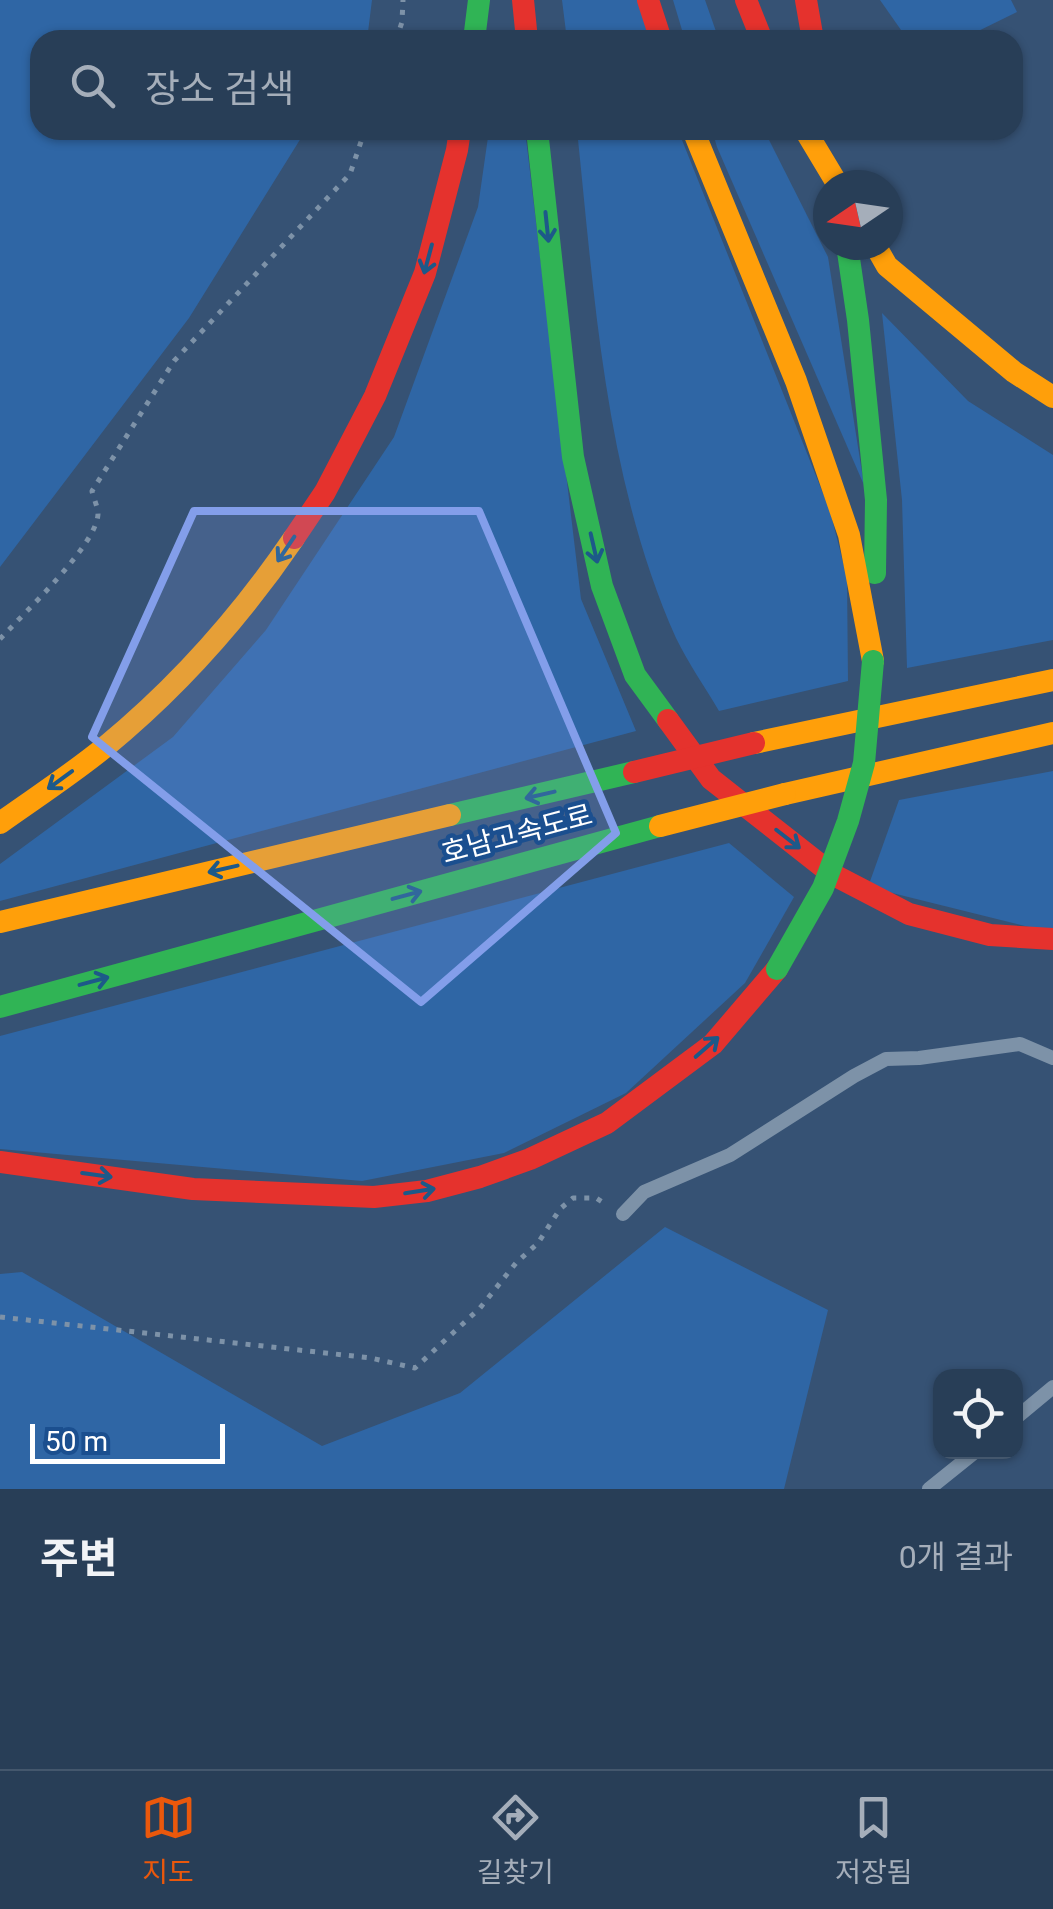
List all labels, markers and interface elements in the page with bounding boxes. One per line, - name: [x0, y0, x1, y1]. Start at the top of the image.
- search box: [30, 30, 1023, 140]
- icon: search: [65, 58, 120, 113]
- text: 장소 검색: [145, 67, 294, 111]
- north arrow: [813, 170, 903, 260]
- one-way arrow: [537, 210, 556, 243]
- one-way arrow: [418, 242, 437, 274]
- one-way arrow: [585, 531, 604, 563]
- one-way arrow: [276, 535, 297, 563]
- one-way arrow: [47, 769, 74, 790]
- one-way arrow: [524, 787, 556, 805]
- street label: 호남고속도로: [438, 798, 596, 870]
- one-way arrow: [774, 828, 800, 850]
- one-way arrow: [208, 861, 240, 879]
- one-way arrow: [391, 885, 423, 903]
- one-way arrow: [78, 970, 109, 989]
- one-way arrow: [693, 1037, 719, 1059]
- one-way arrow: [80, 1166, 112, 1184]
- one-way arrow: [403, 1181, 436, 1200]
- map controls: [933, 1369, 1023, 1459]
- button: locate: [933, 1369, 1023, 1459]
- scale bar: [30, 1419, 225, 1464]
- text: 50 m: [45, 1425, 108, 1458]
- text: 주변: [40, 1534, 117, 1583]
- text: 0개 결과: [899, 1538, 1013, 1576]
- tab: 지도: [141, 1790, 196, 1890]
- tab: 길찾기: [477, 1790, 554, 1890]
- tab: 저장됨: [835, 1790, 912, 1890]

